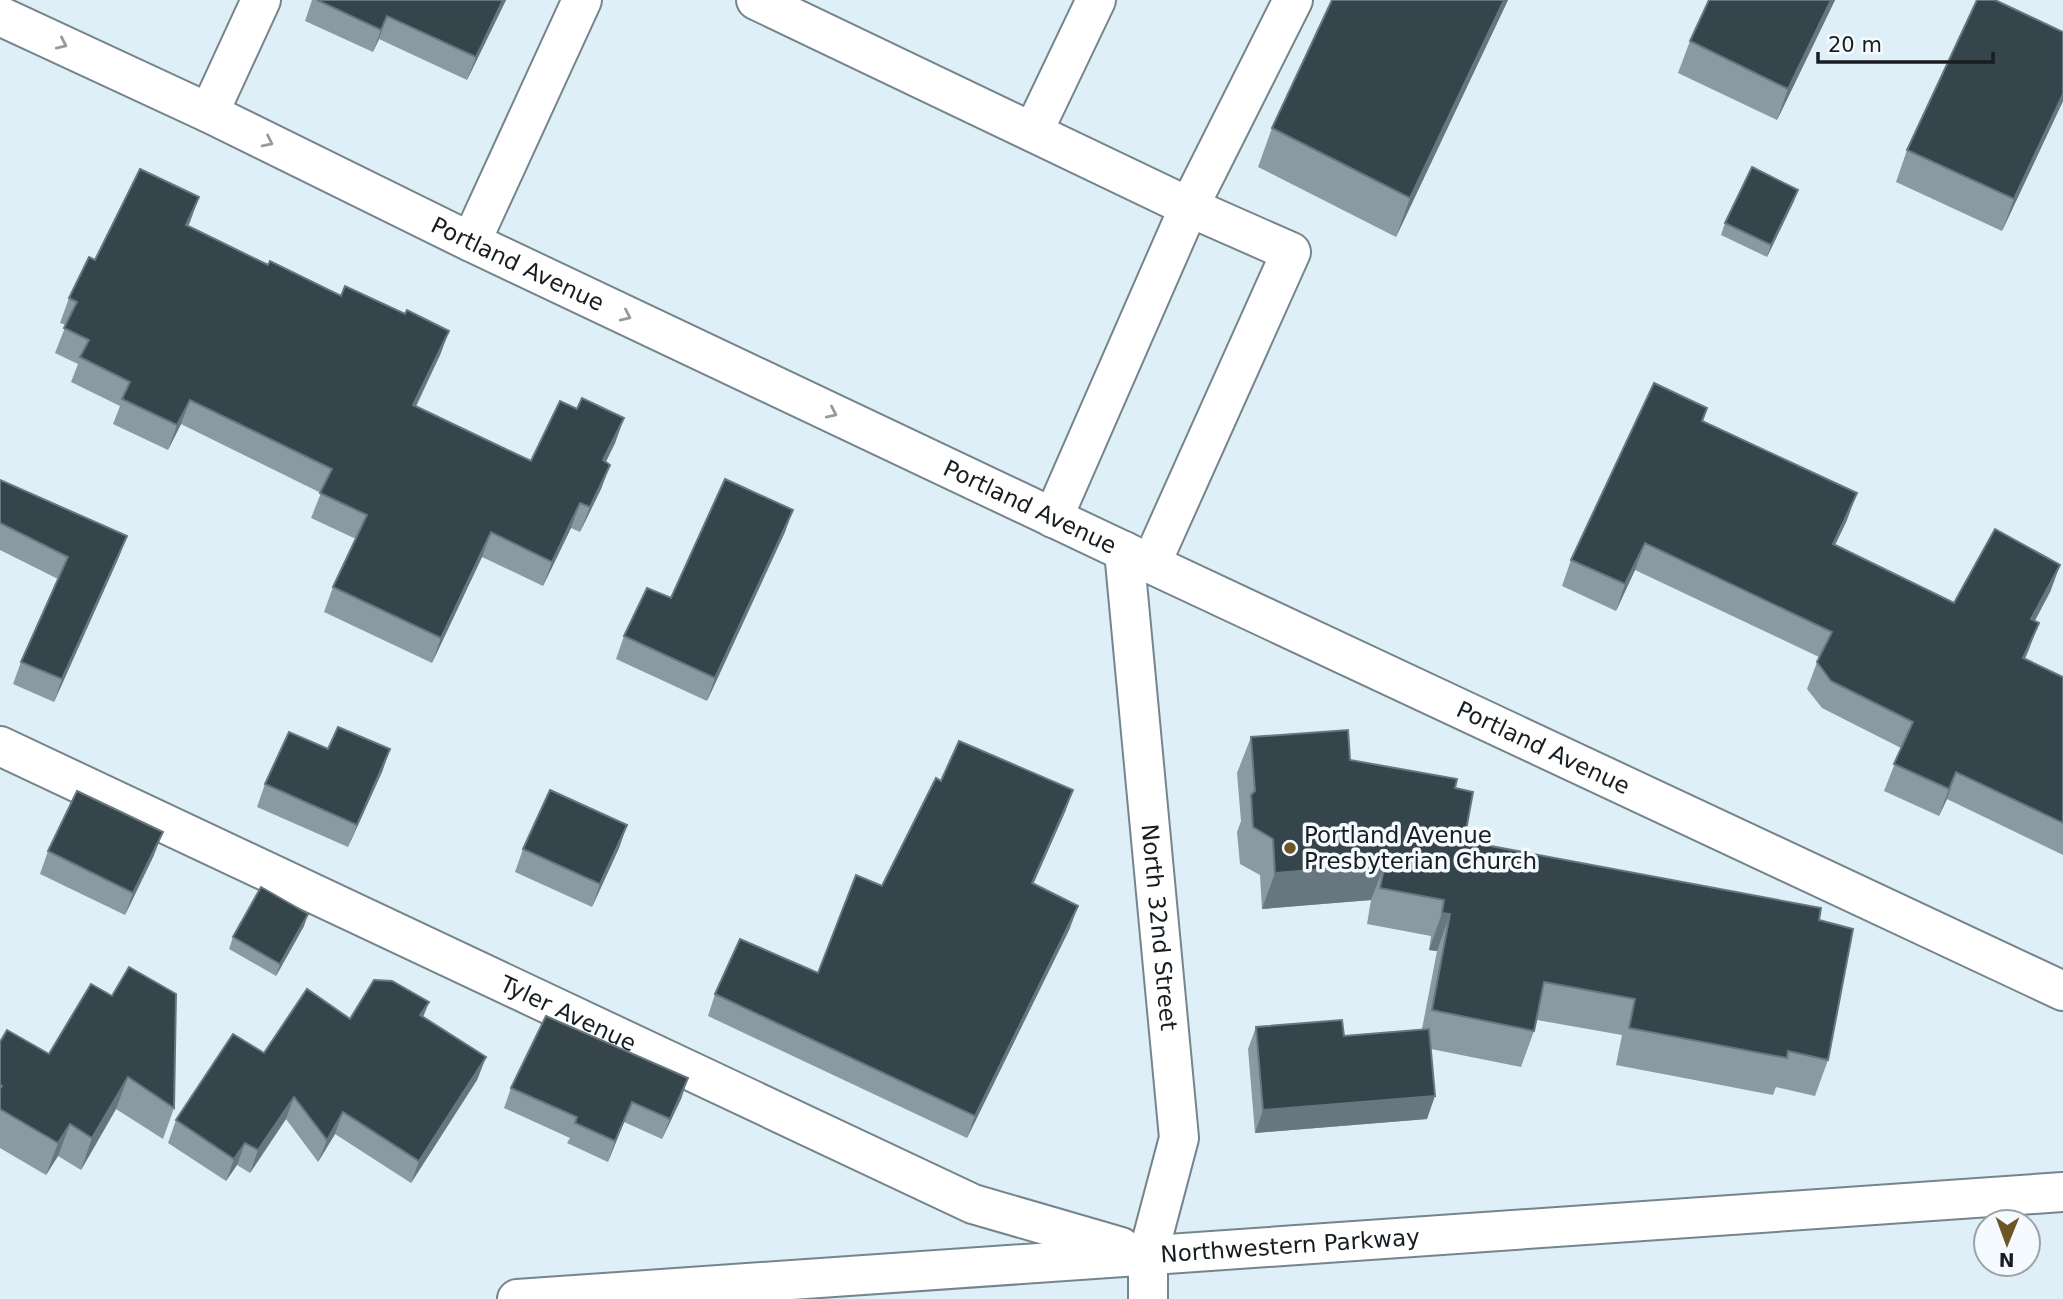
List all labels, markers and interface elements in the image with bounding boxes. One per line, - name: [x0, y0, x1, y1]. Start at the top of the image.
- scale bar: [1818, 21, 1993, 65]
- text: 20 m: [1828, 33, 1882, 57]
- one-way arrow: [55, 36, 67, 50]
- one-way arrow: [260, 133, 273, 147]
- street label: Portland Avenue: [427, 212, 608, 316]
- one-way arrow: [619, 308, 632, 322]
- one-way arrow: [825, 405, 837, 419]
- street label: Portland Avenue: [939, 455, 1121, 559]
- street label: Portland Avenue: [1453, 696, 1634, 799]
- place label: Portland Avenue Presbyterian Church: [1304, 822, 1537, 874]
- street label: North 32nd Street: [1137, 823, 1182, 1032]
- marker: Portland Avenue Presbyterian Church: [1282, 840, 1298, 856]
- street label: Tyler Avenue: [495, 970, 640, 1057]
- north arrow: [1972, 1208, 2042, 1278]
- street label: Northwestern Parkway: [1160, 1224, 1421, 1267]
- text: N: [1999, 1249, 2015, 1271]

